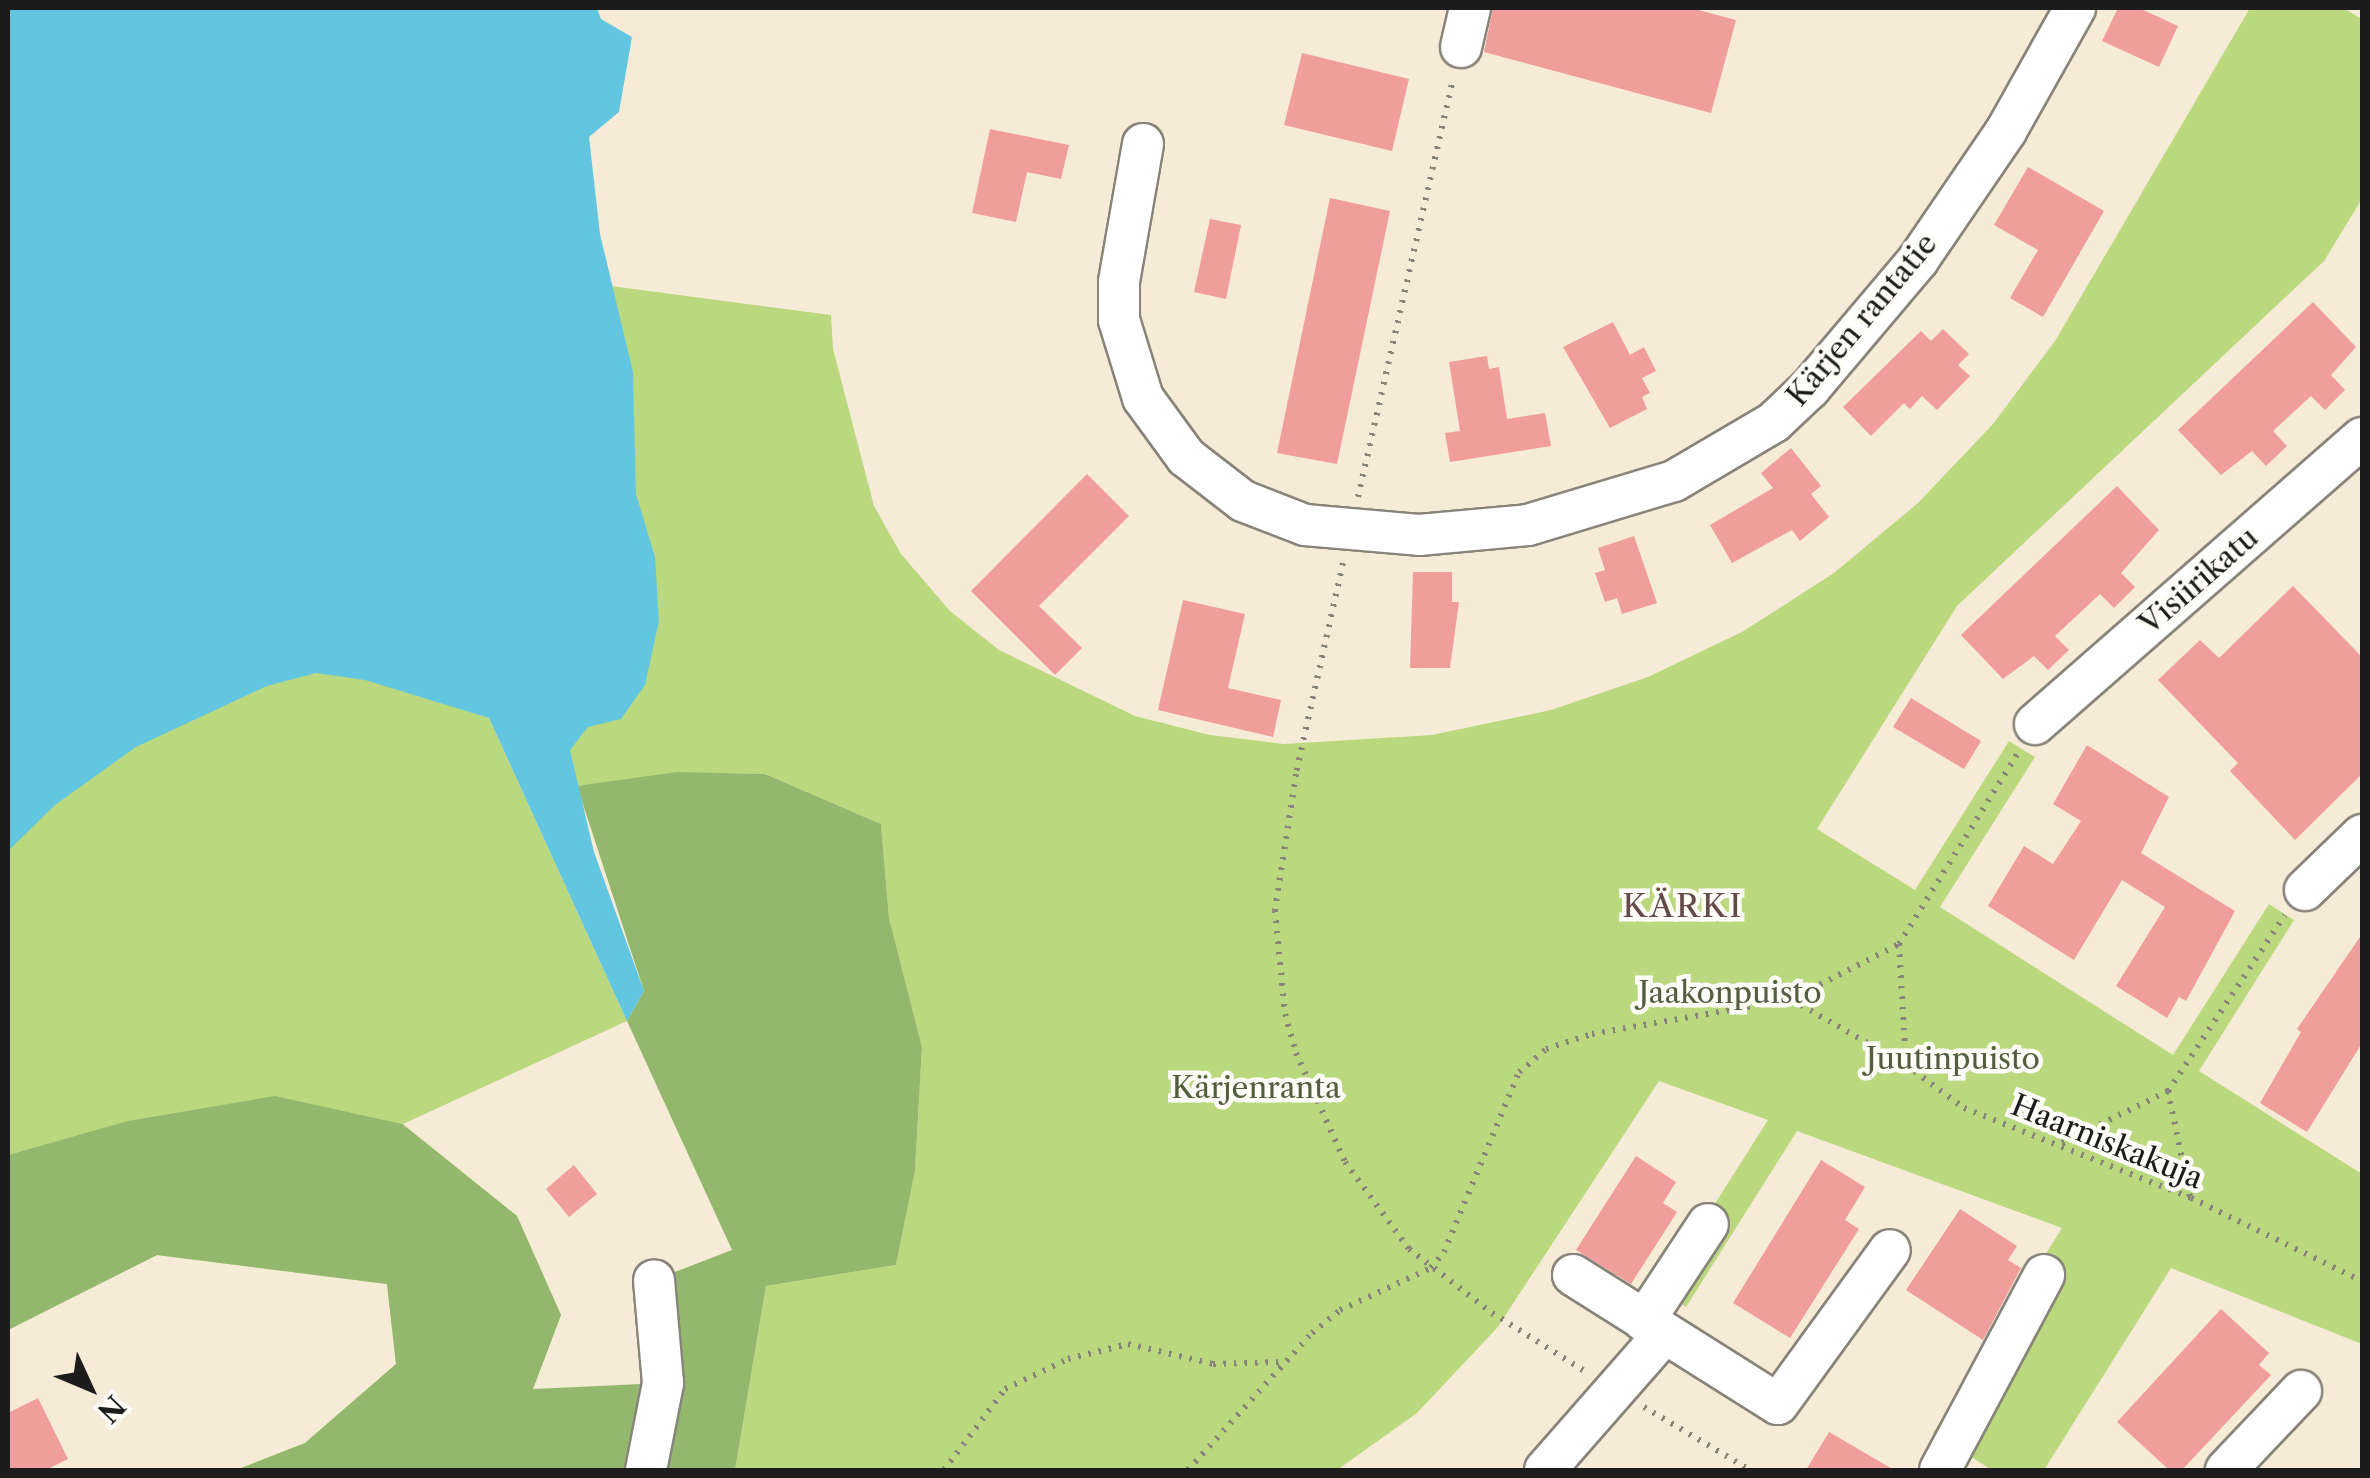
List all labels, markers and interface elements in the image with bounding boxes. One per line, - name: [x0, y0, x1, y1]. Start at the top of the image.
- street label: Kärjen rantatie: [1779, 226, 1945, 414]
- street label: Visiirikatu: [2132, 520, 2266, 642]
- district label: KÄRKI: [1622, 887, 1744, 925]
- park label: Jaakonpuisto: [1638, 975, 1822, 1011]
- park label: Juutinpuisto: [1866, 1041, 2040, 1077]
- park label: Kärjenranta: [1171, 1070, 1341, 1106]
- street label: Haarniskakuja: [2006, 1087, 2208, 1197]
- north arrow: [40, 1338, 140, 1438]
- text: N: [91, 1388, 132, 1429]

